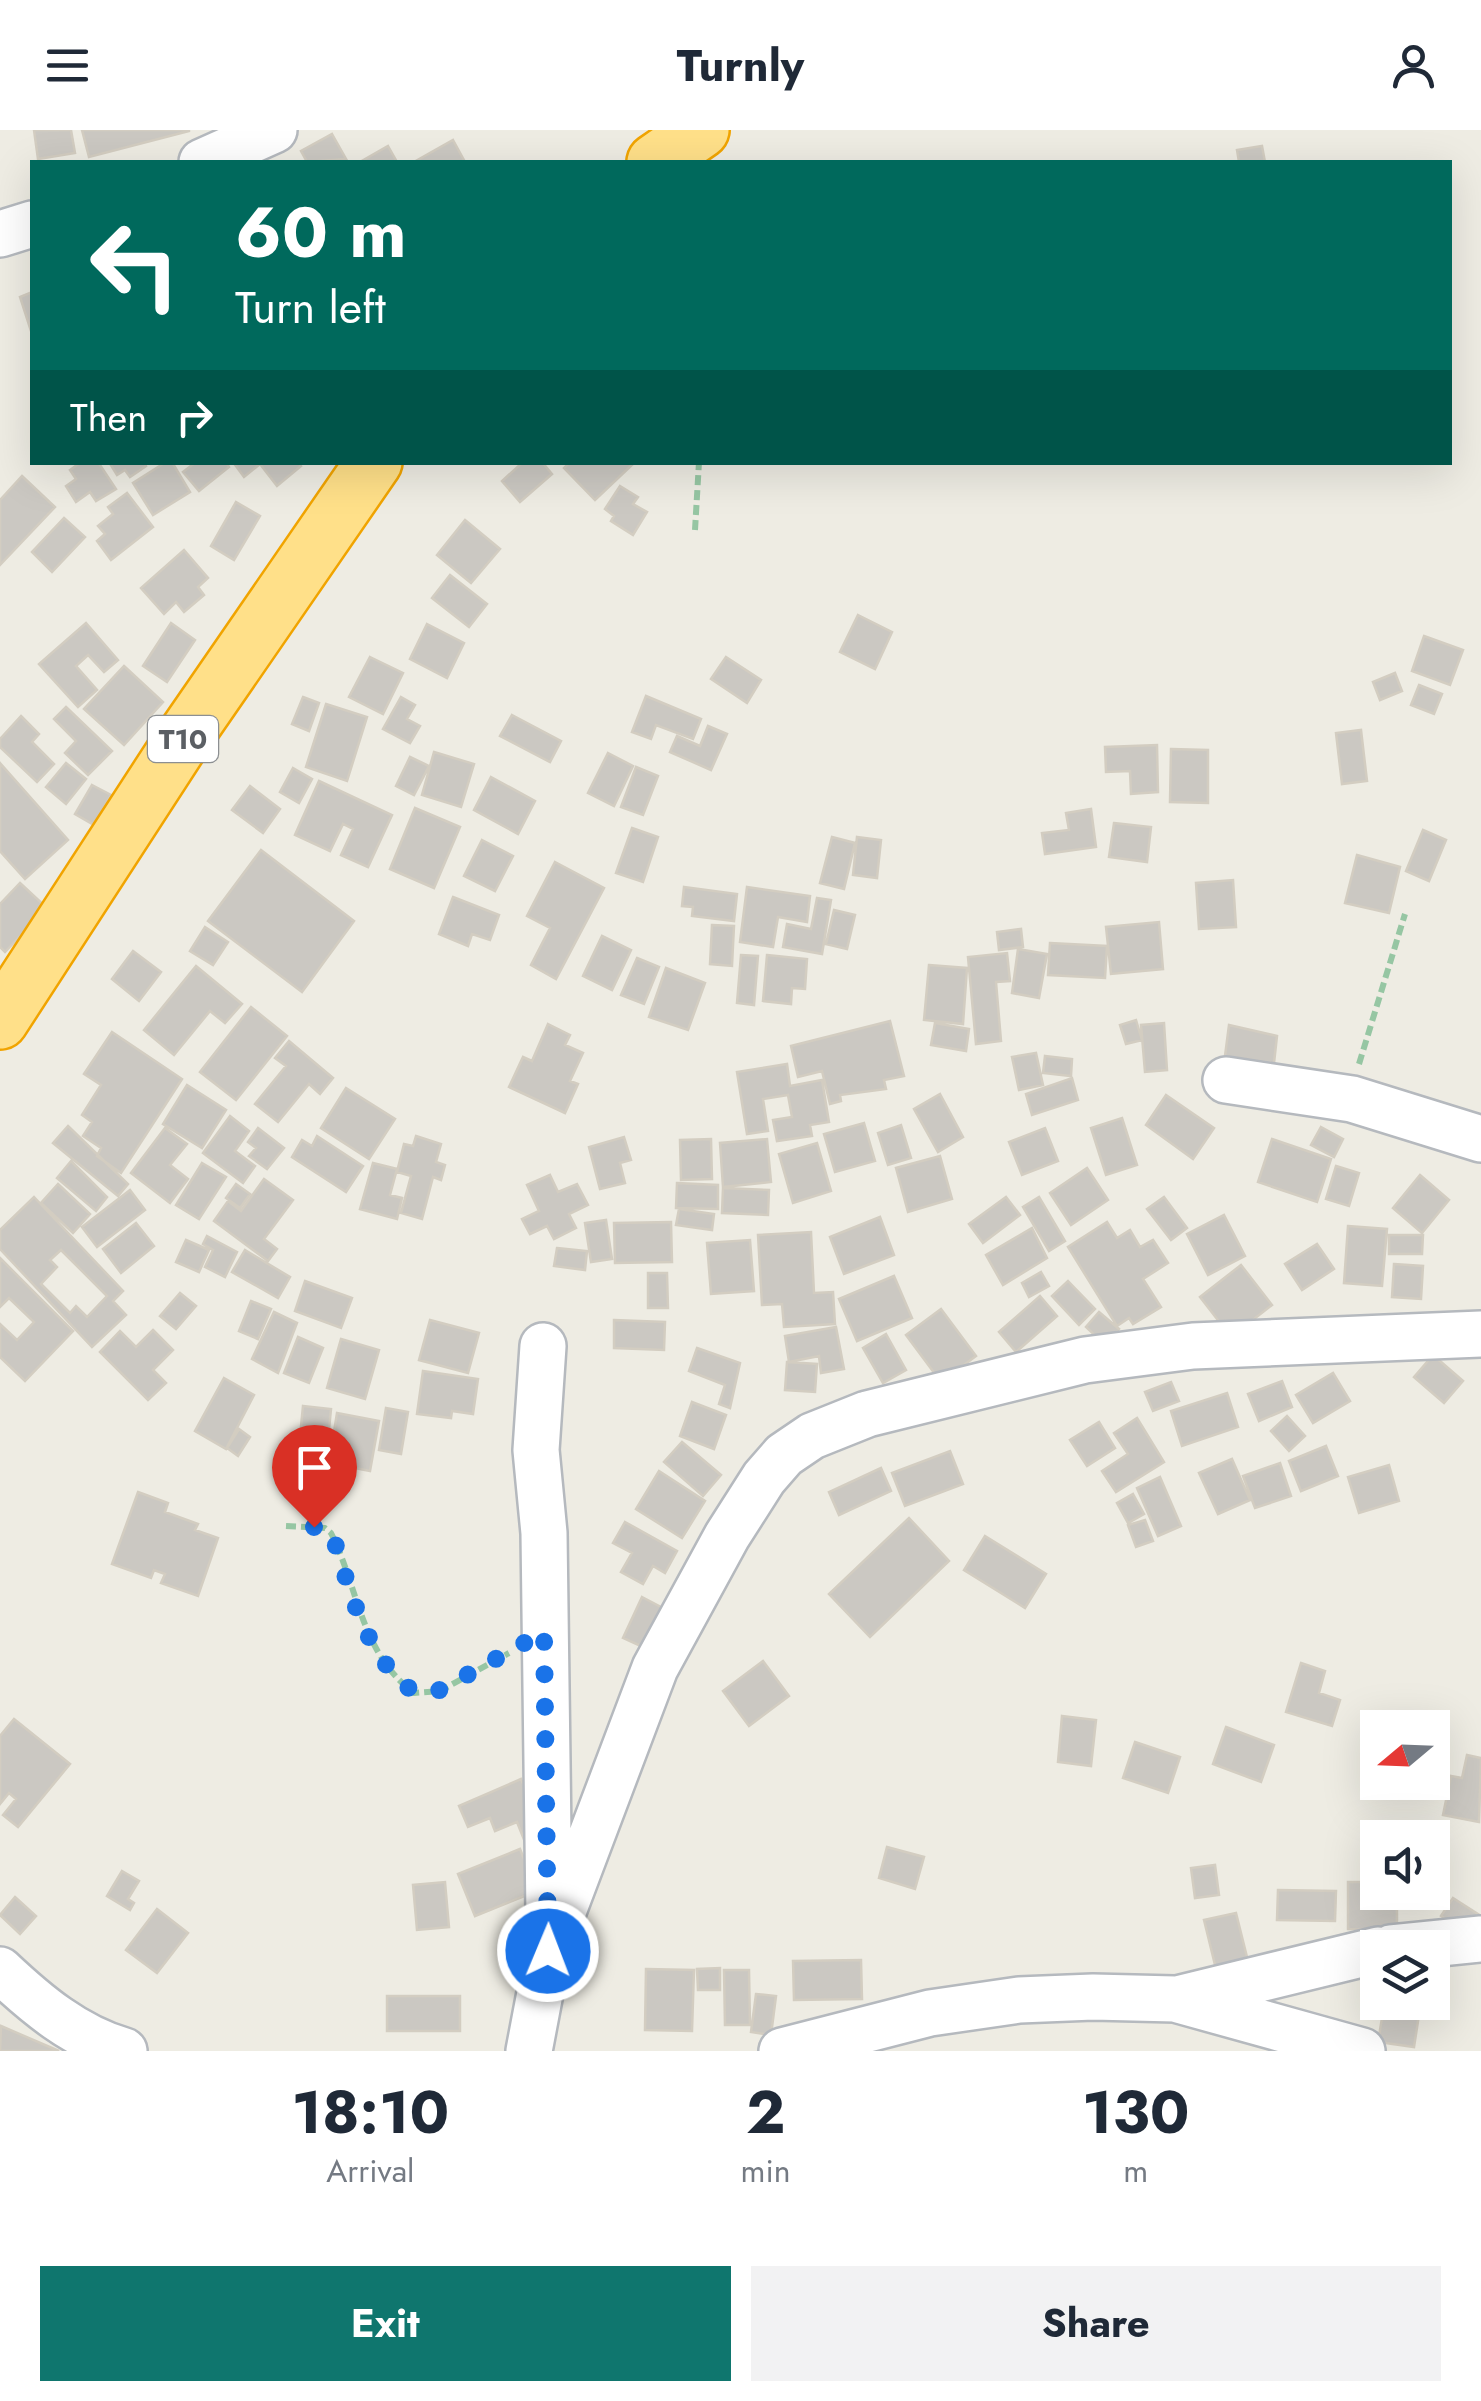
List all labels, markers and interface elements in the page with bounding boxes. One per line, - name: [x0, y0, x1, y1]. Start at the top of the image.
- text: Turnly: [677, 33, 804, 98]
- icon: menu: [40, 38, 95, 93]
- icon: person: [1386, 38, 1441, 93]
- text: 60 m: [235, 182, 407, 283]
- icon: left: [70, 200, 200, 330]
- text: Turn left: [235, 275, 386, 340]
- text: Then: [70, 390, 147, 445]
- icon: right: [167, 390, 222, 445]
- road number: T10: [148, 716, 218, 762]
- pin: [272, 1425, 357, 1528]
- icon: arrive: [287, 1440, 342, 1495]
- north arrow: [1360, 1710, 1450, 1800]
- map controls: [1360, 1710, 1450, 2020]
- button: sound: [1360, 1820, 1450, 1910]
- position arrow: [496, 1899, 600, 2003]
- button: layers: [1360, 1930, 1450, 2020]
- text: 18:10: [291, 2069, 449, 2156]
- text: 2: [746, 2069, 785, 2156]
- text: 130: [1082, 2069, 1190, 2156]
- text: Arrival: [326, 2148, 414, 2194]
- text: min: [741, 2148, 791, 2194]
- text: m: [1123, 2148, 1148, 2194]
- button: Exit: [40, 2266, 731, 2381]
- button: Share: [751, 2266, 1441, 2381]

